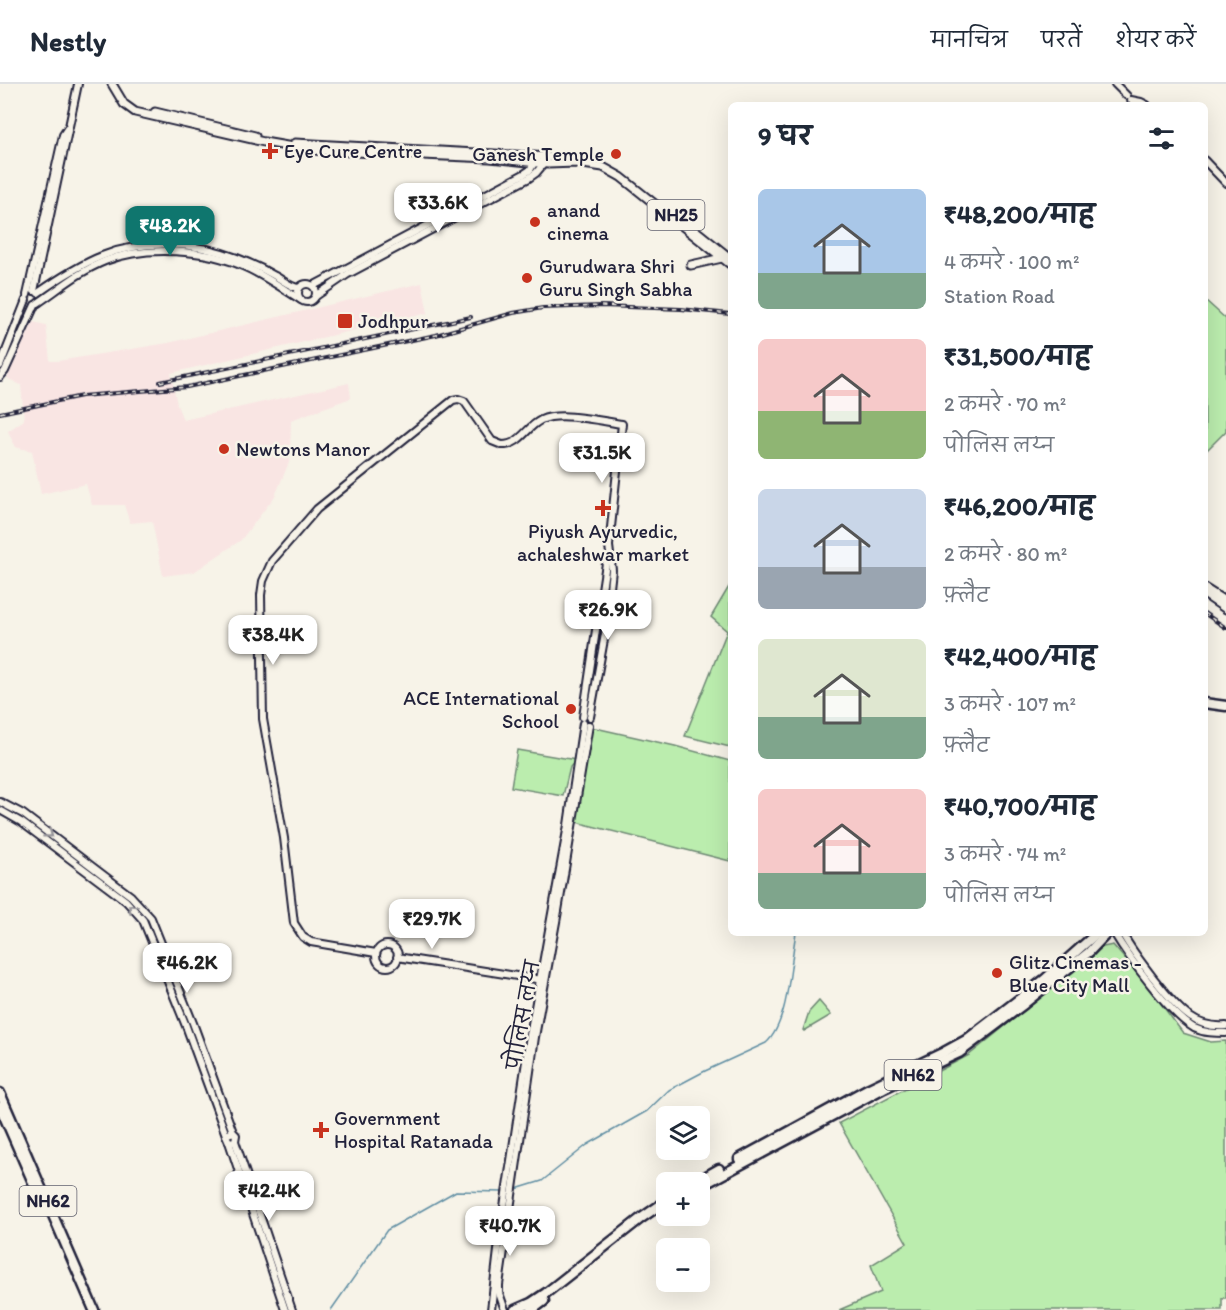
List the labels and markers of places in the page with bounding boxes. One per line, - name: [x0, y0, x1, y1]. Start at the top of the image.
- place label: Eye Cure Centre: [284, 139, 422, 163]
- marker: Eye Cure Centre: [261, 142, 279, 160]
- place label: Ganesh Temple: [472, 142, 604, 166]
- marker: Ganesh Temple: [609, 147, 623, 161]
- pin: ₹33.6K: [389, 183, 487, 234]
- place label: anand cinema: [547, 198, 609, 245]
- pin: ₹48.2K: [121, 206, 219, 257]
- marker: anand cinema: [528, 215, 542, 229]
- place label: Gurudwara Shri Guru Singh Sabha: [539, 254, 692, 301]
- marker: Gurudwara Shri Guru Singh Sabha: [520, 271, 534, 285]
- place label: Jodhpur: [358, 309, 428, 333]
- marker: Jodhpur: [336, 312, 354, 330]
- pin: ₹31.5K: [553, 433, 651, 484]
- place label: Newtons Manor: [236, 437, 370, 461]
- marker: Newtons Manor: [217, 442, 231, 456]
- marker: Piyush Ayurvedic, achaleshwar market: [594, 499, 612, 517]
- place label: Piyush Ayurvedic, achaleshwar market: [517, 519, 690, 566]
- pin: ₹26.9K: [559, 590, 657, 641]
- pin: ₹38.4K: [224, 615, 322, 666]
- place label: ACE International School: [403, 686, 559, 733]
- marker: ACE International School: [564, 702, 578, 716]
- pin: ₹29.7K: [383, 899, 481, 950]
- pin: ₹46.2K: [138, 943, 236, 994]
- place label: Glitz Cinemas - Blue City Mall: [1009, 950, 1142, 997]
- marker: Glitz Cinemas - Blue City Mall: [990, 966, 1004, 980]
- place label: Government Hospital Ratanada: [334, 1106, 494, 1153]
- marker: Government Hospital Ratanada: [312, 1121, 330, 1139]
- pin: ₹42.4K: [220, 1171, 318, 1222]
- pin: ₹40.7K: [461, 1206, 559, 1257]

